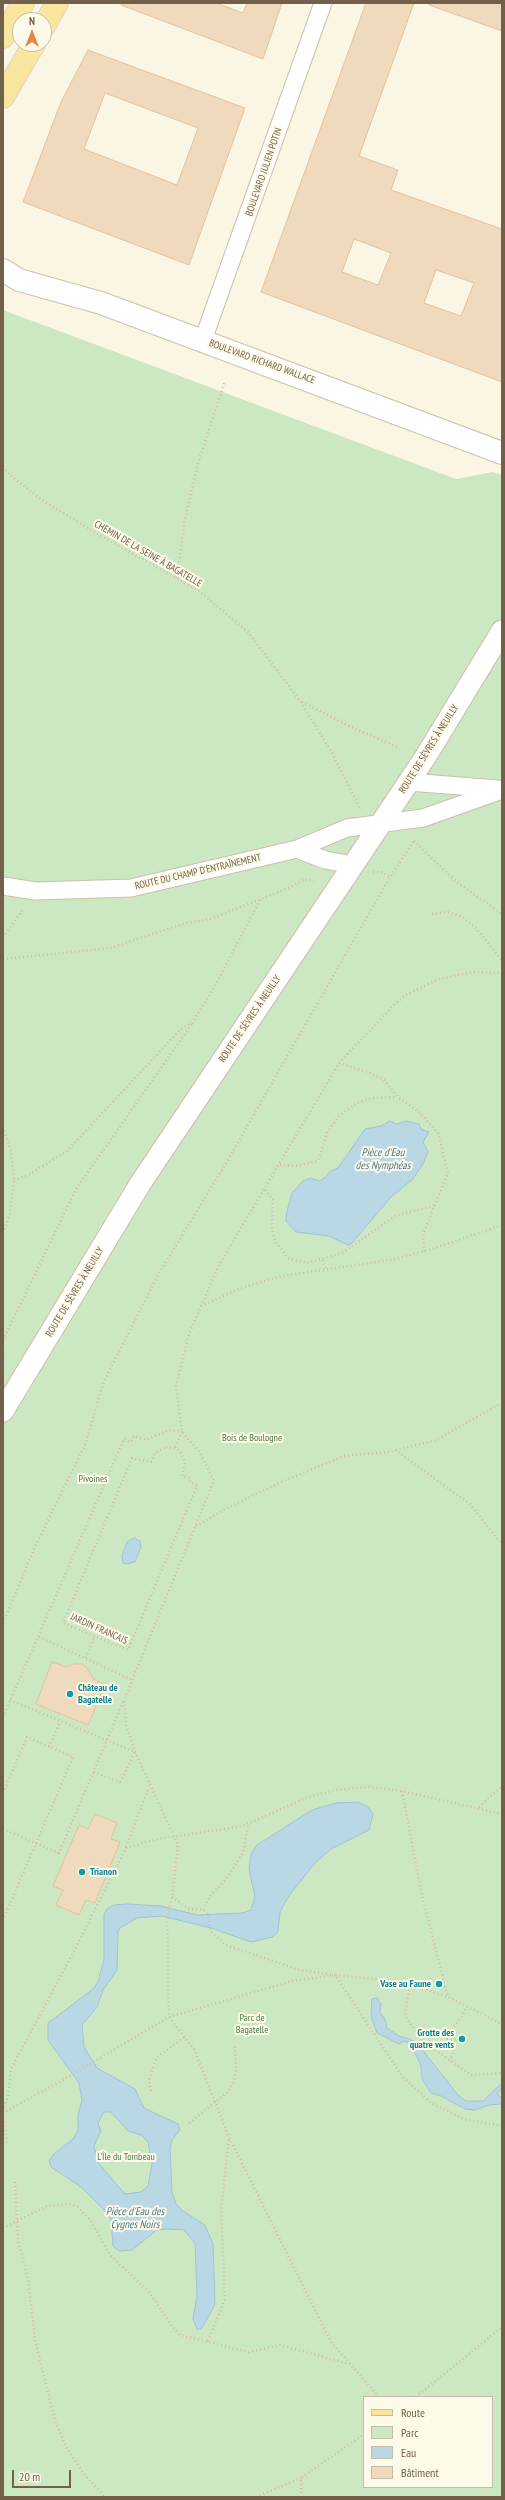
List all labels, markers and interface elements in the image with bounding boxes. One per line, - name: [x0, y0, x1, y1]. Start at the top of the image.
- north arrow: [12, 12, 52, 52]
- text: N: [29, 14, 35, 28]
- street label: BOULEVARD JULIEN POTIN: [243, 126, 285, 218]
- street label: BOULEVARD RICHARD WALLACE: [207, 337, 317, 387]
- street label: CHEMIN DE LA SEINE À BAGATELLE: [92, 518, 204, 590]
- street label: ROUTE DE SÈVRES À NEUILLY: [397, 702, 461, 796]
- street label: ROUTE DU CHAMP D'ENTRAÎNEMENT: [134, 852, 262, 892]
- street label: ROUTE DE SÈVRES À NEUILLY: [216, 973, 284, 1065]
- water label: Pièce d'Eau des Nymphéas: [356, 1146, 410, 1172]
- street label: ROUTE DE SÈVRES À NEUILLY: [43, 1245, 107, 1339]
- park label: Bois de Boulogne: [222, 1432, 282, 1444]
- park label: Pivoines: [79, 1473, 107, 1485]
- street label: JARDIN FRANCAIS: [68, 1611, 130, 1647]
- place label: Château de Bagatelle: [78, 1682, 118, 1706]
- marker: Château de Bagatelle: [65, 1689, 75, 1699]
- place label: Trianon: [90, 1866, 117, 1878]
- marker: Trianon: [77, 1867, 87, 1877]
- place label: Vase au Faune: [380, 1978, 431, 1990]
- marker: Vase au Faune: [434, 1979, 444, 1989]
- park label: Parc de Bagatelle: [236, 2012, 268, 2036]
- place label: Grotte des quatre vents: [410, 2027, 454, 2050]
- marker: Grotte des quatre vents: [457, 2034, 467, 2044]
- park label: L'Île du Tombeau: [97, 2151, 155, 2163]
- water label: Pièce d'Eau des Cygnes Noirs: [106, 2205, 164, 2231]
- legend: [363, 2396, 493, 2488]
- text: Route: [401, 2405, 425, 2420]
- text: Parc: [401, 2425, 418, 2440]
- text: Eau: [401, 2445, 416, 2460]
- scale bar: [14, 2462, 73, 2488]
- text: Bâtiment: [401, 2465, 439, 2480]
- text: 20 m: [19, 2469, 40, 2484]

